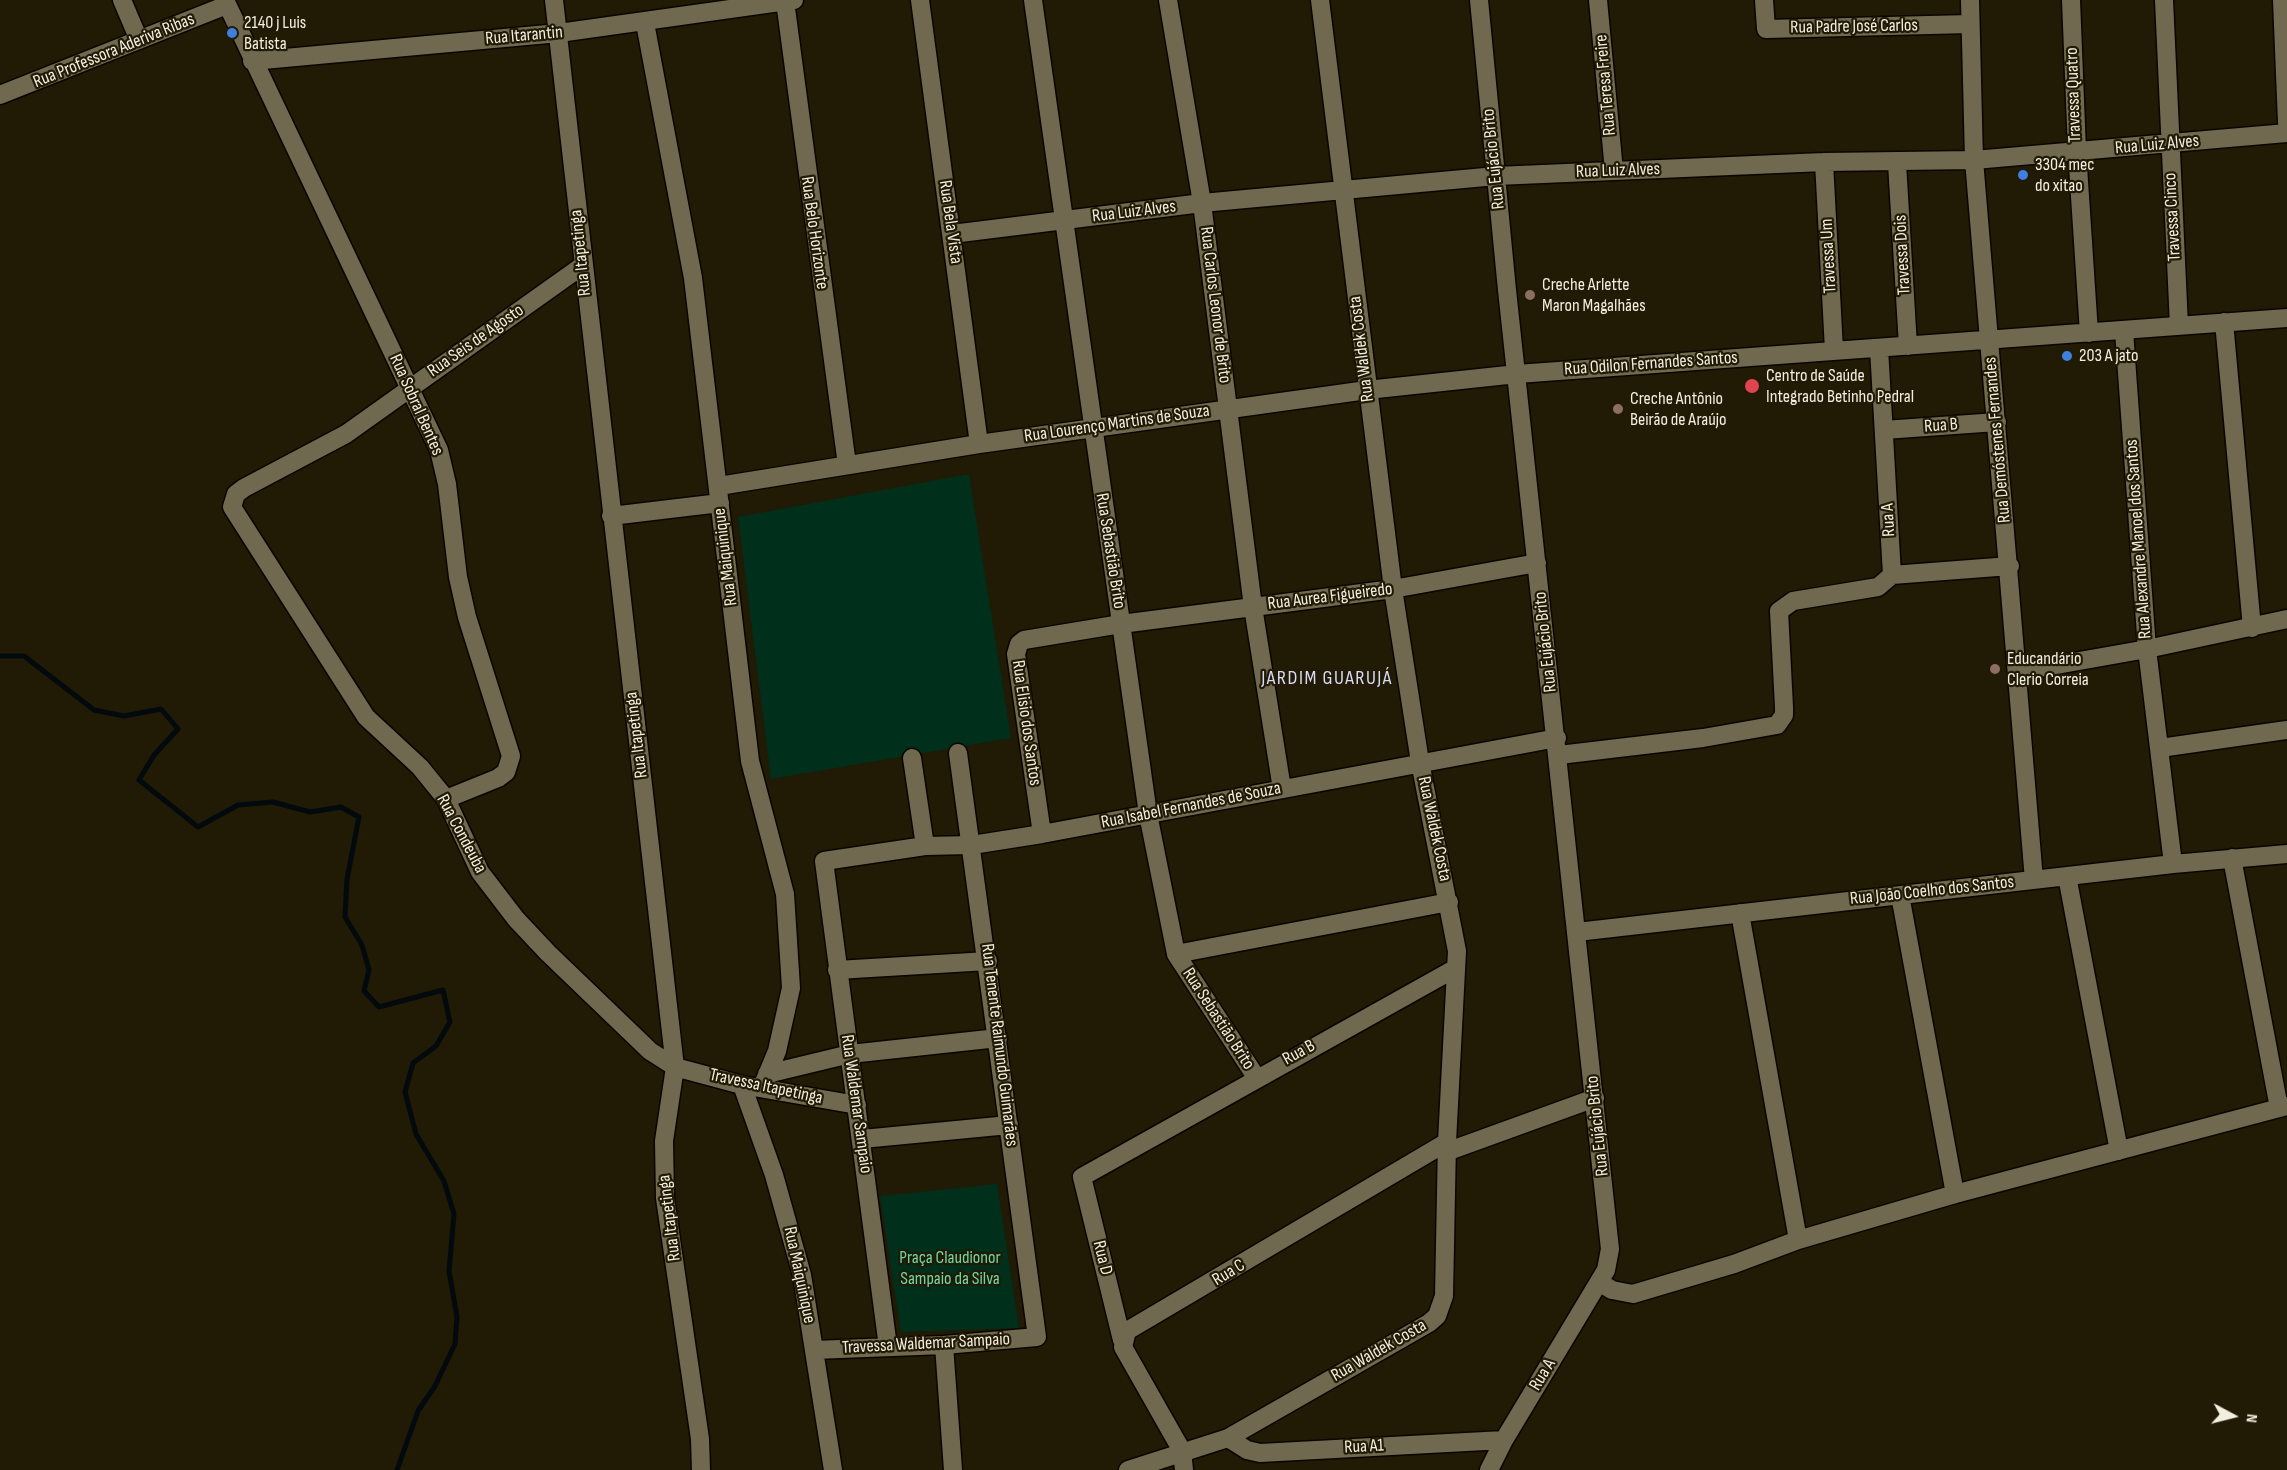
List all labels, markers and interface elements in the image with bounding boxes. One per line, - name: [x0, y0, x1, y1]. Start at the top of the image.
- street label: Rua Professora Aderiva Ribas: [30, 9, 198, 93]
- place label: 2140 j Luis Batista: [244, 12, 306, 54]
- street label: Rua Padre José Carlos: [1790, 15, 1918, 39]
- street label: Rua Itarantin: [484, 22, 564, 50]
- marker: 2140 j Luis Batista: [225, 26, 239, 40]
- street label: Rua Teresa Freire: [1591, 33, 1621, 137]
- street label: Travessa Quatro: [2062, 47, 2086, 143]
- street label: Rua Eujácio Brito: [1478, 108, 1510, 210]
- street label: Rua Luiz Alves: [2114, 131, 2200, 159]
- place label: 3304 mec do xitao: [2035, 154, 2095, 196]
- street label: Rua Luiz Alves: [1576, 159, 1660, 183]
- marker: 3304 mec do xitao: [2016, 168, 2030, 182]
- street label: Travessa Cinco: [2160, 172, 2186, 262]
- street label: Rua Belo Horizonte: [795, 175, 833, 291]
- street label: Rua Bela Vista: [933, 179, 967, 265]
- street label: Rua Luiz Alves: [1091, 196, 1177, 228]
- street label: Rua Itapetinga: [566, 209, 596, 297]
- street label: Travessa Dois: [1890, 214, 1916, 296]
- street label: Travessa Um: [1816, 218, 1842, 294]
- street label: Rua Carlos Leonor de Brito: [1195, 225, 1235, 385]
- place label: Creche Arlette Maron Magalhães: [1542, 274, 1646, 316]
- marker: Creche Arlette Maron Magalhães: [1523, 288, 1537, 302]
- street label: Rua Waldek Costa: [1345, 295, 1379, 403]
- street label: Rua Seis de Agosto: [424, 300, 528, 382]
- place label: 203 A jato: [2079, 345, 2138, 367]
- street label: Rua Odilon Fernandes Santos: [1564, 347, 1738, 381]
- marker: 203 A jato: [2060, 349, 2074, 363]
- street label: Rua Sobral Bentes: [384, 351, 448, 459]
- street label: Rua Demóstenes Fernandes: [1980, 356, 2016, 524]
- place label: Centro de Saúde Integrado Betinho Pedral: [1766, 365, 1914, 407]
- marker: Centro de Saúde Integrado Betinho Pedral: [1743, 377, 1761, 395]
- place label: Creche Antônio Beirão de Araújo: [1630, 388, 1726, 430]
- street label: Rua Lourenço Martins de Souza: [1023, 400, 1211, 448]
- marker: Creche Antônio Beirão de Araújo: [1611, 402, 1625, 416]
- street label: Rua B: [1923, 414, 1959, 438]
- street label: Rua Alexandre Manoel dos Santos: [2121, 439, 2157, 639]
- street label: Rua Sebastião Brito: [1090, 492, 1130, 610]
- street label: Rua A: [1877, 503, 1901, 537]
- street label: Rua Maiquinique: [709, 507, 743, 607]
- street label: Rua Aurea Figueiredo: [1266, 579, 1394, 615]
- street label: Rua Eujácio Brito: [1530, 591, 1562, 693]
- place label: Educandário Clerio Correia: [2007, 648, 2089, 690]
- street label: Rua Elisio dos Santos: [1007, 659, 1045, 787]
- marker: Educandário Clerio Correia: [1988, 662, 2002, 676]
- district label: JARDIM GUARUJÁ: [1261, 667, 1393, 691]
- street label: Rua Itapetinga: [621, 691, 653, 779]
- street label: Rua Waldek Costa: [1412, 775, 1456, 883]
- street label: Rua Isabel Fernandes de Souza: [1099, 778, 1283, 834]
- street label: Rua Condeuba: [431, 791, 491, 877]
- street label: Rua João Coelho dos Santos: [1849, 872, 2015, 910]
- street label: Rua Tenente Raimundo Guimarães: [976, 942, 1022, 1148]
- street label: Rua Sebastião Brito: [1177, 964, 1259, 1074]
- street label: Rua Waldemar Sampaio: [836, 1033, 876, 1175]
- street label: Rua B: [1279, 1035, 1319, 1071]
- street label: Travessa Itapetinga: [707, 1064, 825, 1110]
- street label: Rua Eujácio Brito: [1582, 1075, 1614, 1177]
- street label: Rua Itapetinga: [654, 1174, 686, 1262]
- street label: Rua Maiquinique: [778, 1225, 820, 1325]
- street label: Rua D: [1087, 1239, 1117, 1277]
- park label: Praça Claudionor Sampaio da Silva: [899, 1247, 1001, 1290]
- street label: Rua C: [1209, 1255, 1249, 1291]
- street label: Rua Waldek Costa: [1328, 1315, 1430, 1387]
- street label: Travessa Waldemar Sampaio: [841, 1329, 1011, 1359]
- street label: Rua A: [1525, 1355, 1561, 1395]
- north arrow: [2203, 1386, 2263, 1446]
- text: N: [2241, 1413, 2261, 1424]
- street label: Rua A1: [1344, 1435, 1384, 1459]

